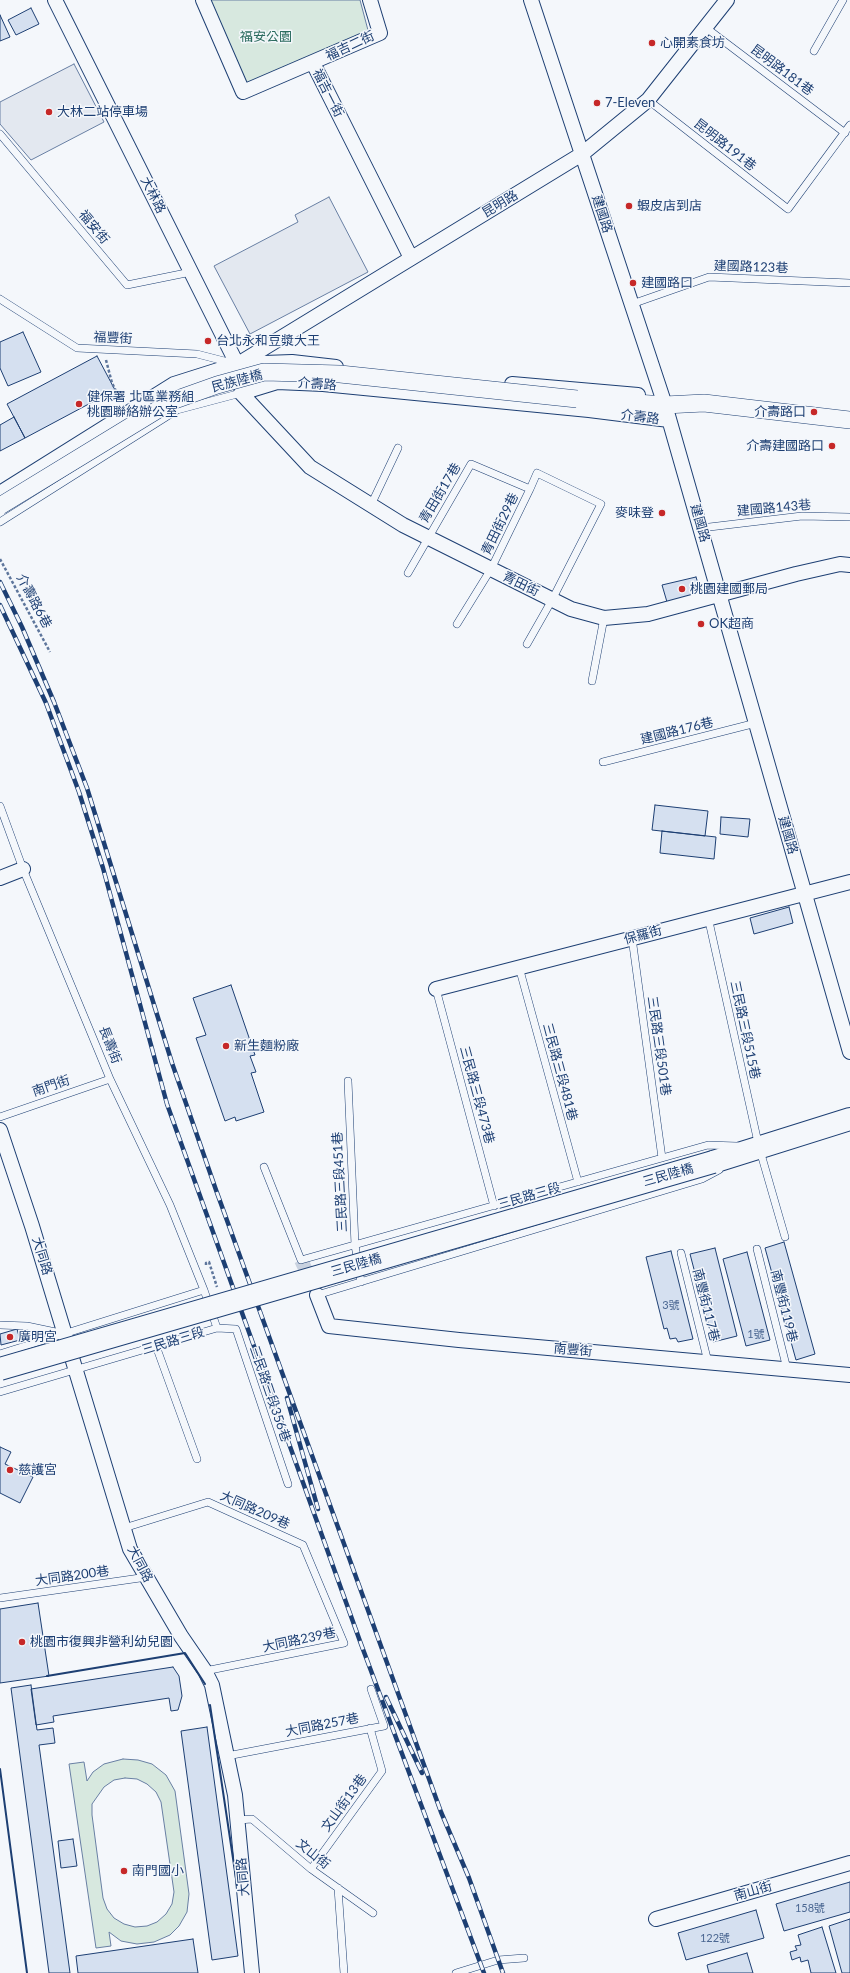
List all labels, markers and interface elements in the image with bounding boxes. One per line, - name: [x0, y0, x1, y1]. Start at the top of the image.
- street label: 福吉二街: [323, 28, 377, 64]
- park label: 福安公園: [240, 29, 292, 45]
- place label: 心開素食坊: [660, 35, 725, 51]
- marker: 心開素食坊: [647, 38, 657, 48]
- street label: 昆明路181巷: [748, 41, 816, 99]
- street label: 福吉一街: [309, 66, 347, 120]
- place label: 7-Eleven: [605, 95, 655, 111]
- marker: 7-Eleven: [592, 98, 602, 108]
- place label: 大林二站停車場: [57, 104, 148, 120]
- marker: 大林二站停車場: [44, 107, 54, 117]
- street label: 昆明路191巷: [691, 116, 759, 174]
- street label: 大林路: [137, 174, 169, 216]
- street label: 昆明路: [479, 187, 521, 221]
- street label: 建國路: [589, 193, 615, 235]
- place label: 蝦皮店到店: [637, 198, 702, 214]
- marker: 蝦皮店到店: [624, 201, 634, 211]
- street label: 福安街: [75, 207, 113, 247]
- street label: 建國路123巷: [713, 258, 789, 276]
- place label: 建國路口: [641, 275, 693, 291]
- marker: 建國路口: [628, 278, 638, 288]
- street label: 福豐街: [93, 329, 133, 347]
- place label: 台北永和豆漿大王: [216, 333, 320, 349]
- marker: 台北永和豆漿大王: [203, 336, 213, 346]
- street label: 民族陸橋: [210, 367, 264, 395]
- street label: 介壽路: [297, 375, 337, 393]
- place label: 健保署 北區業務組 桃園聯絡辦公室: [87, 389, 194, 420]
- marker: 健保署 北區業務組 桃園聯絡辦公室: [74, 399, 84, 409]
- place label: 介壽路口: [754, 404, 806, 420]
- street label: 介壽路: [620, 407, 660, 427]
- marker: 介壽路口: [809, 407, 819, 417]
- place label: 介壽建國路口: [746, 438, 824, 454]
- marker: 介壽建國路口: [827, 441, 837, 451]
- street label: 青田街17巷: [416, 460, 464, 526]
- street label: 青田街29巷: [478, 490, 522, 558]
- street label: 建國路143巷: [736, 497, 812, 519]
- street label: 建國路: [687, 502, 713, 544]
- place label: 麥味登: [615, 505, 654, 521]
- marker: 麥味登: [657, 508, 667, 518]
- street label: 青田街: [500, 568, 542, 600]
- street label: 介壽路6巷: [13, 571, 55, 631]
- place label: 桃園建國郵局: [690, 581, 768, 597]
- marker: 桃園建國郵局: [677, 584, 687, 594]
- place label: OK超商: [709, 616, 754, 632]
- marker: OK超商: [696, 619, 706, 629]
- street label: 建國路176巷: [639, 714, 715, 748]
- street label: 建國路: [775, 814, 801, 856]
- street label: 保羅街: [622, 922, 664, 948]
- street label: 三民路三段515巷: [727, 979, 763, 1081]
- street label: 三民路三段501巷: [644, 995, 674, 1097]
- street label: 三民路三段481巷: [539, 1021, 581, 1123]
- street label: 長壽街: [96, 1024, 124, 1066]
- place label: 新生麵粉廠: [234, 1038, 299, 1054]
- marker: 新生麵粉廠: [221, 1041, 231, 1051]
- street label: 三民路三段473巷: [456, 1044, 498, 1146]
- street label: 南門街: [30, 1072, 72, 1100]
- street label: 三民路三段451巷: [330, 1131, 350, 1233]
- street label: 三民陸橋: [641, 1160, 695, 1190]
- street label: 三民路三段: [496, 1180, 562, 1212]
- street label: 大同路: [29, 1235, 55, 1277]
- street label: 三民陸橋: [329, 1250, 383, 1280]
- street label: 南豐街117巷: [689, 1267, 723, 1343]
- street label: 南豐街119巷: [767, 1268, 801, 1344]
- house number: 3號: [662, 1298, 680, 1312]
- street label: 三民路三段: [140, 1324, 206, 1358]
- house number: 1號: [747, 1327, 765, 1341]
- place label: 廣明宮: [18, 1329, 57, 1345]
- marker: 廣明宮: [5, 1332, 15, 1342]
- street label: 南豐街: [553, 1341, 593, 1359]
- street label: 三民路三段356巷: [246, 1344, 294, 1444]
- place label: 慈護宮: [18, 1462, 57, 1478]
- marker: 慈護宮: [5, 1465, 15, 1475]
- street label: 大同路209巷: [218, 1488, 292, 1532]
- street label: 大同路: [124, 1543, 156, 1585]
- street label: 大同路200巷: [34, 1563, 110, 1589]
- street label: 大同路239巷: [261, 1625, 337, 1655]
- place label: 桃園市復興非營利幼兒園: [30, 1634, 173, 1650]
- marker: 桃園市復興非營利幼兒園: [17, 1637, 27, 1647]
- street label: 大同路257巷: [284, 1710, 360, 1740]
- street label: 文山街13巷: [318, 1771, 370, 1835]
- street label: 文山街: [293, 1836, 333, 1872]
- street label: 大同路: [234, 1857, 252, 1897]
- place label: 南門國小: [132, 1863, 184, 1879]
- marker: 南門國小: [119, 1866, 129, 1876]
- street label: 南山街: [732, 1878, 774, 1904]
- house number: 158號: [795, 1901, 825, 1915]
- house number: 122號: [700, 1931, 730, 1945]

